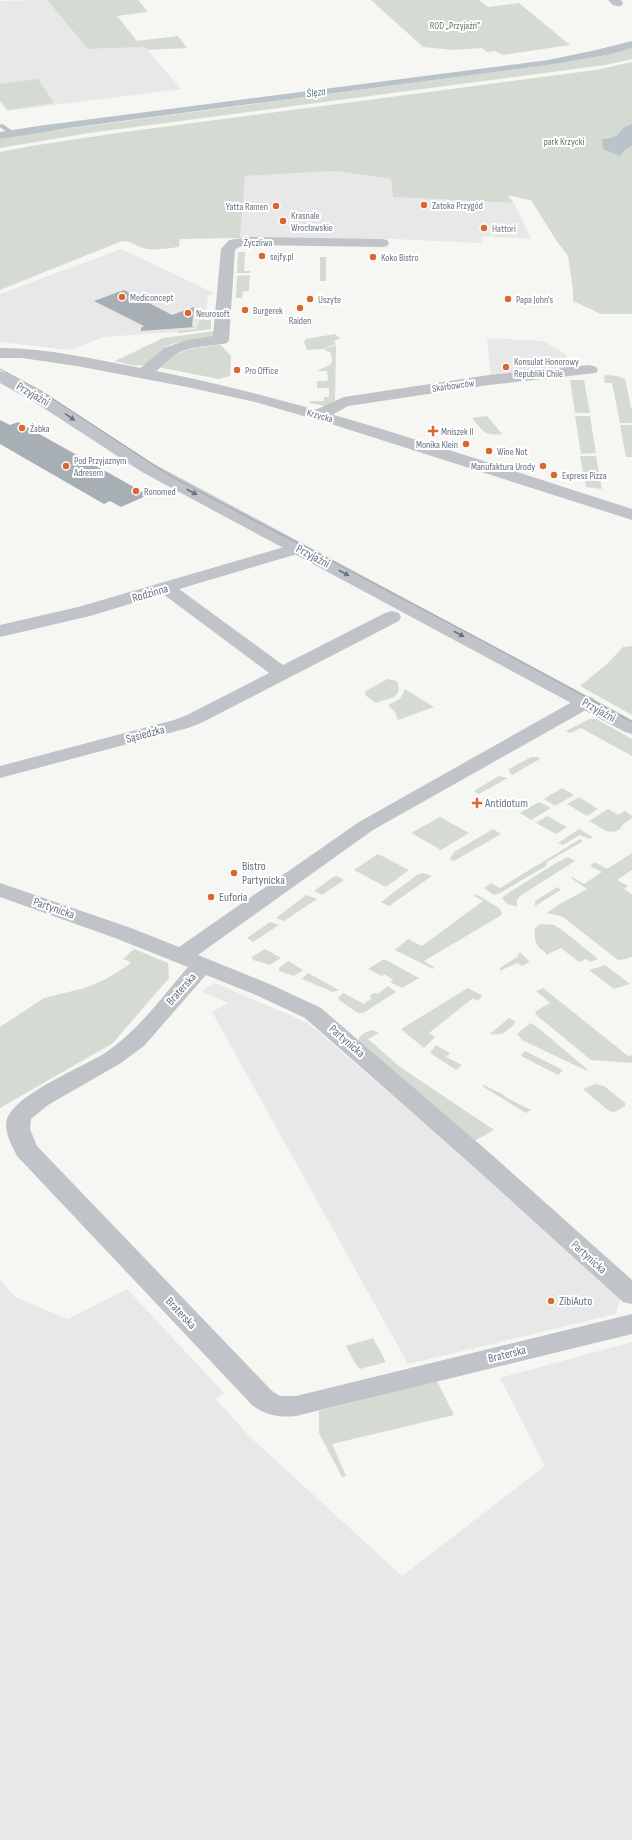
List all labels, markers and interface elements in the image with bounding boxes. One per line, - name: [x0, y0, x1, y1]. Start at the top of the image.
- park label: ROD „Przyjaźń”: [430, 20, 480, 32]
- water label: Ślęza: [306, 84, 327, 100]
- park label: park Krzycki: [544, 136, 584, 148]
- marker: Zatoka Przygód: [419, 200, 429, 210]
- place label: Zatoka Przygód: [432, 200, 483, 212]
- place label: Yatta Ramen: [226, 201, 268, 213]
- marker: Yatta Ramen: [271, 201, 281, 211]
- place label: Krasnale Wrocławskie: [291, 210, 333, 234]
- marker: Krasnale Wrocławskie: [278, 216, 288, 226]
- marker: Hattori: [479, 223, 489, 233]
- place label: Hattori: [492, 223, 516, 235]
- street label: Życzliwa: [244, 237, 272, 249]
- marker: sejfy.pl: [257, 251, 267, 261]
- place label: sejfy.pl: [270, 251, 294, 263]
- marker: Koko Bistro: [368, 252, 378, 262]
- place label: Koko Bistro: [381, 252, 419, 264]
- marker: Mediconcept: [117, 292, 127, 302]
- place label: Mediconcept: [130, 292, 174, 304]
- marker: Uszyte: [305, 294, 315, 304]
- place label: Uszyte: [318, 294, 341, 306]
- marker: Papa John's: [503, 294, 513, 304]
- place label: Papa John's: [516, 294, 553, 306]
- marker: Raiden: [295, 303, 305, 313]
- marker: Burgerek: [240, 305, 250, 315]
- place label: Burgerek: [253, 305, 283, 317]
- marker: Neurosoft: [183, 308, 193, 318]
- place label: Neurosoft: [196, 308, 230, 320]
- place label: Raiden: [289, 315, 311, 327]
- place label: Konsulat Honorowy Republiki Chile: [514, 356, 579, 380]
- marker: Konsulat Honorowy Republiki Chile: [501, 362, 511, 372]
- marker: Pro Office: [232, 365, 242, 375]
- place label: Pro Office: [245, 365, 278, 377]
- street label: Skarbowców: [431, 377, 475, 395]
- street label: Przyjaźni: [13, 379, 52, 410]
- street label: Krzycka: [305, 407, 334, 425]
- one-way arrow: [64, 413, 75, 421]
- marker: Żabka: [17, 423, 27, 433]
- place label: Żabka: [30, 423, 50, 435]
- marker: Mniszek II: [428, 426, 438, 436]
- place label: Mniszek II: [441, 426, 473, 438]
- place label: Monika Klein: [416, 439, 458, 451]
- marker: Monika Klein: [461, 439, 471, 449]
- marker: Wine Not: [484, 446, 494, 456]
- place label: Wine Not: [497, 446, 528, 458]
- place label: Pod Przyjaznym Adresem: [73, 455, 127, 479]
- marker: Pod Przyjaznym Adresem: [61, 461, 71, 471]
- place label: Manufaktura Urody: [471, 461, 535, 473]
- marker: Manufaktura Urody: [538, 461, 548, 471]
- marker: Express Pizza: [549, 470, 559, 480]
- place label: Express Pizza: [562, 470, 607, 482]
- marker: Ronomed: [131, 486, 141, 496]
- place label: Ronomed: [144, 486, 176, 498]
- one-way arrow: [187, 489, 198, 496]
- street label: Przyjaźni: [293, 541, 332, 572]
- one-way arrow: [338, 569, 350, 576]
- street label: Rodzinna: [130, 581, 170, 606]
- one-way arrow: [453, 631, 465, 638]
- street label: Przyjaźni: [579, 695, 618, 726]
- street label: Sąsiedzka: [124, 722, 167, 747]
- place label: Antidotum: [484, 796, 528, 811]
- marker: Antidotum: [472, 798, 482, 808]
- place label: Bistro Partynicka: [242, 859, 285, 888]
- marker: Bistro Partynicka: [229, 868, 239, 878]
- place label: Euforia: [219, 890, 248, 905]
- marker: Euforia: [206, 892, 216, 902]
- street label: Partynicka: [31, 894, 77, 923]
- street label: Braterska: [163, 970, 200, 1009]
- street label: Partynicka: [326, 1022, 368, 1061]
- street label: Partynicka: [568, 1237, 610, 1278]
- street label: Braterska: [162, 1294, 199, 1333]
- place label: ZibiAuto: [559, 1294, 592, 1309]
- marker: ZibiAuto: [546, 1296, 556, 1306]
- street label: Braterska: [487, 1342, 528, 1366]

